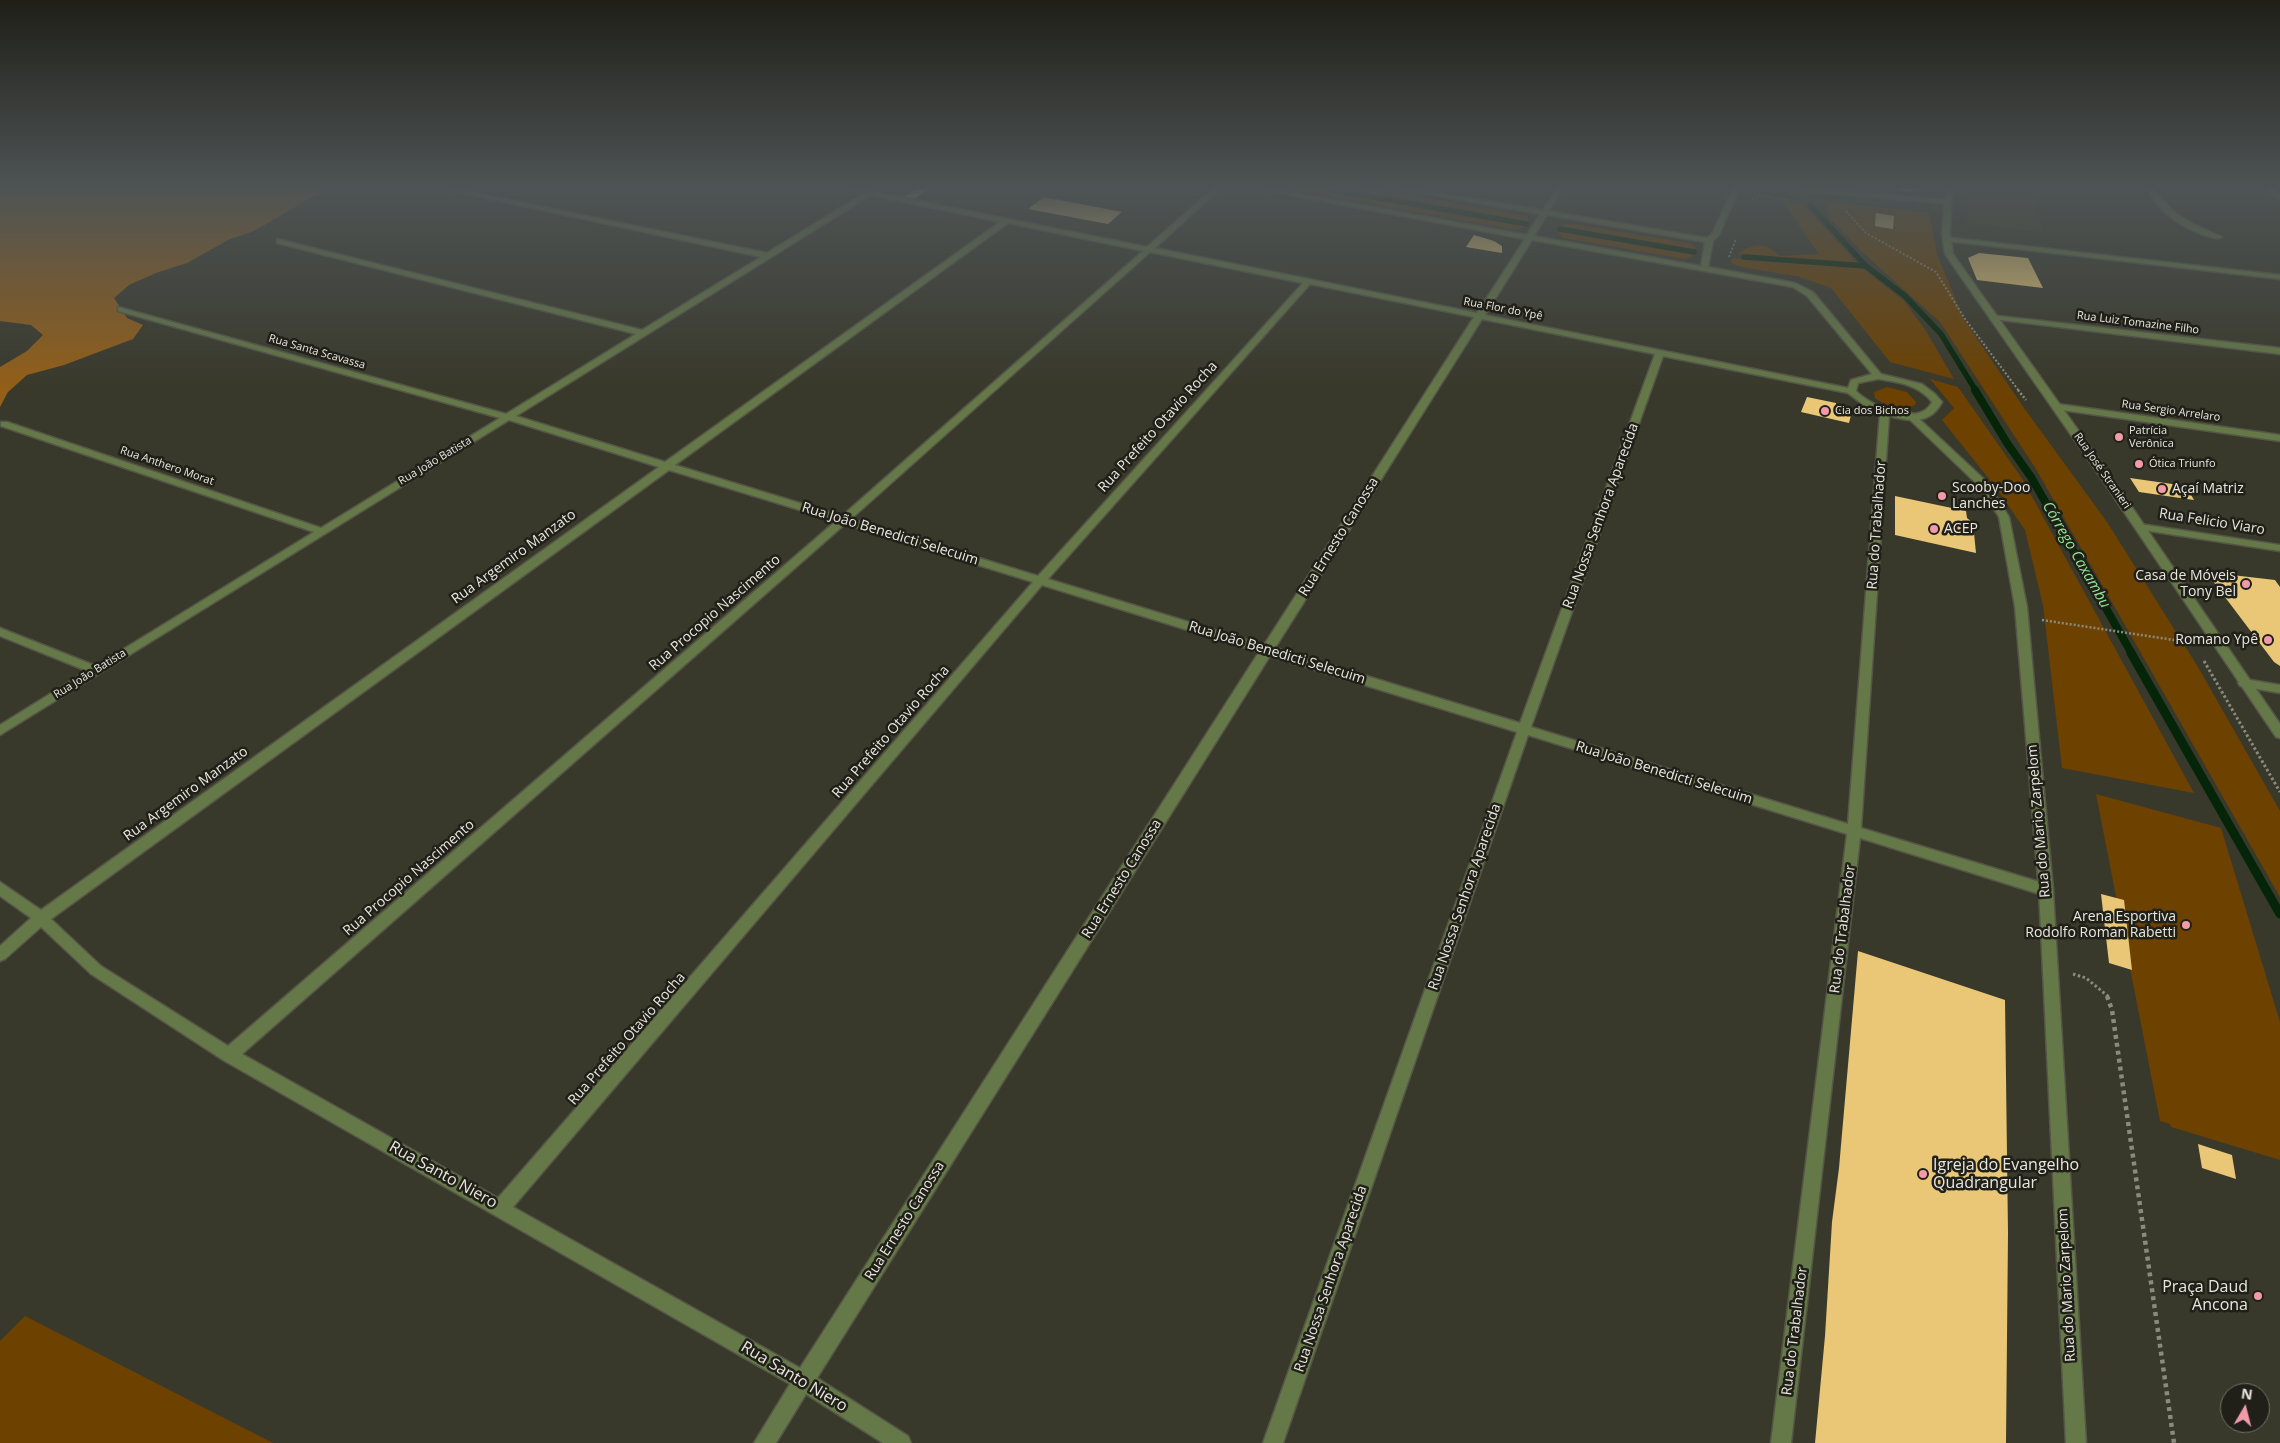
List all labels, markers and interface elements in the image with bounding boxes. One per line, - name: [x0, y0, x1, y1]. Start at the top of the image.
- street label: Rua Flor do Ypê: [1462, 295, 1544, 323]
- street label: Rua Luiz Tomazine Filho: [2076, 309, 2200, 337]
- street label: Rua Santa Scavassa: [267, 332, 367, 372]
- street label: Rua Prefeito Otavio Rocha: [1095, 358, 1221, 496]
- street label: Rua Sergio Arrelaro: [2121, 398, 2221, 424]
- place label: Cia dos Bichos: [1835, 404, 1909, 418]
- marker: Cia dos Bichos: [1819, 405, 1831, 417]
- street label: Rua Nossa Senhora Aparecida: [1560, 421, 1642, 611]
- place label: Patrícia Verônica: [2129, 424, 2174, 450]
- street label: Rua José Stranieri: [2071, 430, 2133, 512]
- marker: Patrícia Verônica: [2113, 431, 2125, 443]
- street label: Rua João Batista: [396, 434, 474, 488]
- street label: Rua Anthero Morat: [118, 444, 216, 488]
- place label: Ótica Triunfo: [2149, 457, 2216, 471]
- marker: Ótica Triunfo: [2133, 458, 2145, 470]
- street label: Rua do Trabalhador: [1864, 460, 1890, 590]
- street label: Rua Ernesto Canossa: [1296, 474, 1382, 600]
- place label: Scooby-Doo Lanches: [1952, 480, 2030, 512]
- place label: Açaí Matriz: [2172, 481, 2244, 497]
- marker: Açaí Matriz: [2156, 483, 2168, 495]
- marker: Scooby-Doo Lanches: [1936, 490, 1948, 502]
- street label: Rua João Benedicti Selecuim: [800, 499, 980, 569]
- water label: Córrego Caxambu: [2038, 499, 2114, 611]
- street label: Rua Felicio Viaro: [2158, 505, 2266, 539]
- street label: Rua Argemiro Manzato: [449, 506, 579, 608]
- place label: ACEP: [1944, 521, 1978, 537]
- marker: ACEP: [1928, 523, 1940, 535]
- street label: Rua Procopio Nascimento: [646, 551, 784, 675]
- place label: Casa de Móveis Tony Bel: [2135, 568, 2236, 600]
- marker: Casa de Móveis Tony Bel: [2240, 578, 2252, 590]
- street label: Rua João Benedicti Selecuim: [1187, 618, 1367, 688]
- place label: Romano Ypê: [2175, 632, 2258, 648]
- marker: Romano Ypê: [2262, 634, 2274, 646]
- street label: Rua João Batista: [51, 646, 129, 702]
- street label: Rua Prefeito Otavio Rocha: [829, 662, 953, 802]
- street label: Rua João Benedicti Selecuim: [1574, 738, 1754, 808]
- street label: Rua Argemiro Manzato: [121, 743, 251, 845]
- street label: Rua do Mario Zarpelom: [2024, 744, 2054, 898]
- street label: Rua Nossa Senhora Aparecida: [1425, 802, 1505, 992]
- street label: Rua Procopio Nascimento: [340, 816, 478, 940]
- street label: Rua Ernesto Canossa: [1079, 816, 1165, 942]
- street label: Rua do Trabalhador: [1827, 864, 1859, 994]
- place label: Arena Esportiva Rodolfo Roman Rabetti: [2025, 909, 2176, 942]
- marker: Arena Esportiva Rodolfo Roman Rabetti: [2180, 919, 2192, 931]
- street label: Rua Prefeito Otavio Rocha: [565, 969, 689, 1109]
- street label: Rua Santo Niero: [385, 1137, 501, 1213]
- place label: Igreja do Evangelho Quadrangular: [1933, 1155, 2079, 1193]
- street label: Rua Ernesto Canossa: [862, 1158, 948, 1284]
- marker: Igreja do Evangelho Quadrangular: [1917, 1168, 1929, 1180]
- street label: Rua Nossa Senhora Aparecida: [1291, 1184, 1371, 1374]
- street label: Rua do Mario Zarpelom: [2055, 1208, 2079, 1362]
- street label: Rua do Trabalhador: [1779, 1266, 1811, 1396]
- place label: Praça Daud Ancona: [2162, 1277, 2248, 1315]
- marker: Praça Daud Ancona: [2252, 1290, 2264, 1302]
- street label: Rua Santo Niero: [737, 1338, 851, 1416]
- north arrow: [2220, 1383, 2270, 1433]
- text: N: [2240, 1383, 2254, 1404]

